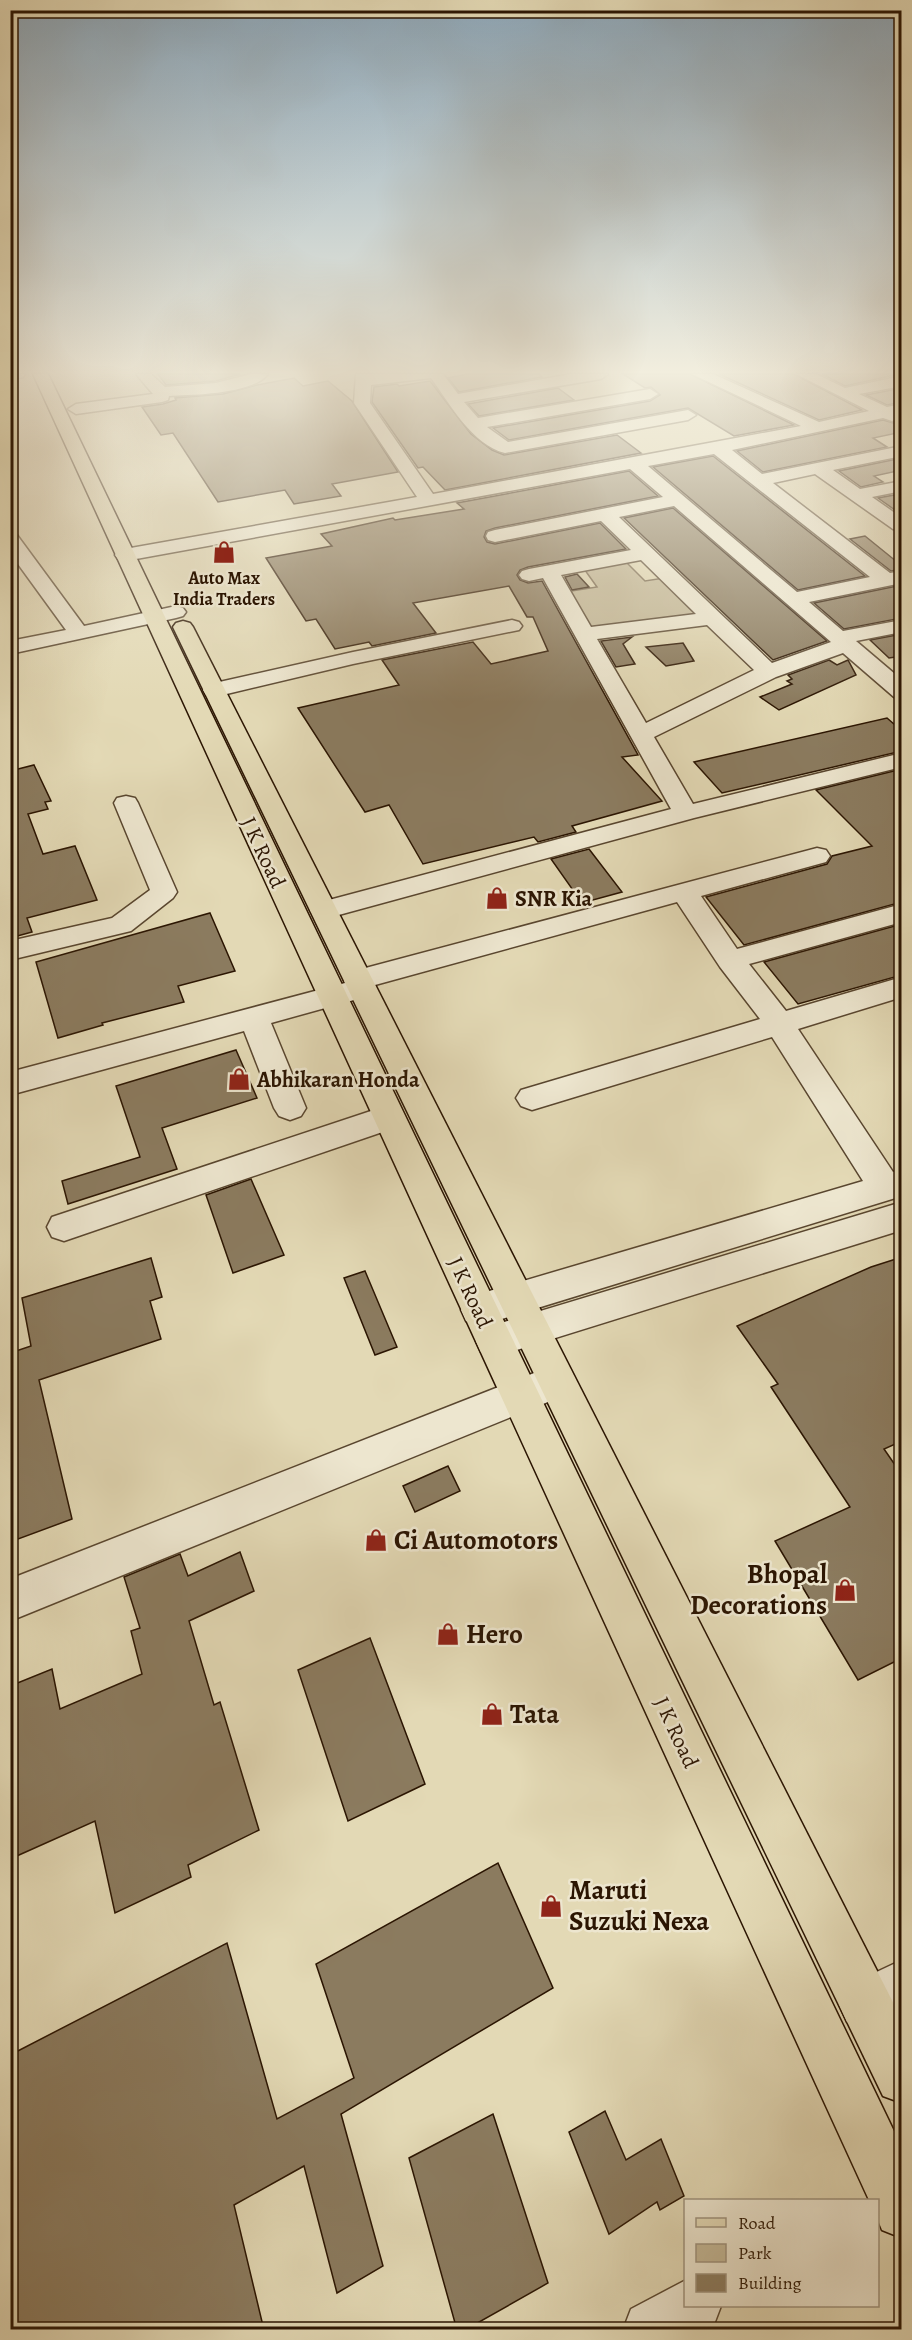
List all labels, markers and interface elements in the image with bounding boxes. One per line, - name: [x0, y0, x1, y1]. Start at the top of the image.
- shop icon: Auto Max India Traders: [211, 539, 237, 565]
- place label: Auto Max India Traders: [173, 566, 275, 611]
- street label: J K Road: [234, 812, 293, 893]
- place label: SNR Kia: [515, 884, 593, 914]
- shop icon: SNR Kia: [484, 885, 510, 911]
- place label: Abhikaran Honda: [256, 1065, 420, 1095]
- shop icon: Abhikaran Honda: [226, 1066, 252, 1092]
- street label: J K Road: [441, 1252, 500, 1333]
- place label: Ci Automotors: [394, 1522, 558, 1558]
- shop icon: Ci Automotors: [363, 1527, 389, 1553]
- place label: Bhopal Decorations: [690, 1556, 827, 1623]
- shop icon: Bhopal Decorations: [832, 1577, 858, 1603]
- place label: Hero: [466, 1616, 523, 1652]
- shop icon: Hero: [435, 1621, 461, 1647]
- street label: J K Road: [647, 1692, 706, 1773]
- place label: Tata: [510, 1696, 559, 1732]
- shop icon: Tata: [479, 1701, 505, 1727]
- place label: Maruti Suzuki Nexa: [569, 1872, 709, 1939]
- shop icon: Maruti Suzuki Nexa: [538, 1893, 564, 1919]
- legend: [684, 2199, 879, 2307]
- text: Road: [738, 2211, 776, 2235]
- text: Park: [738, 2241, 772, 2265]
- text: Building: [738, 2271, 802, 2295]

